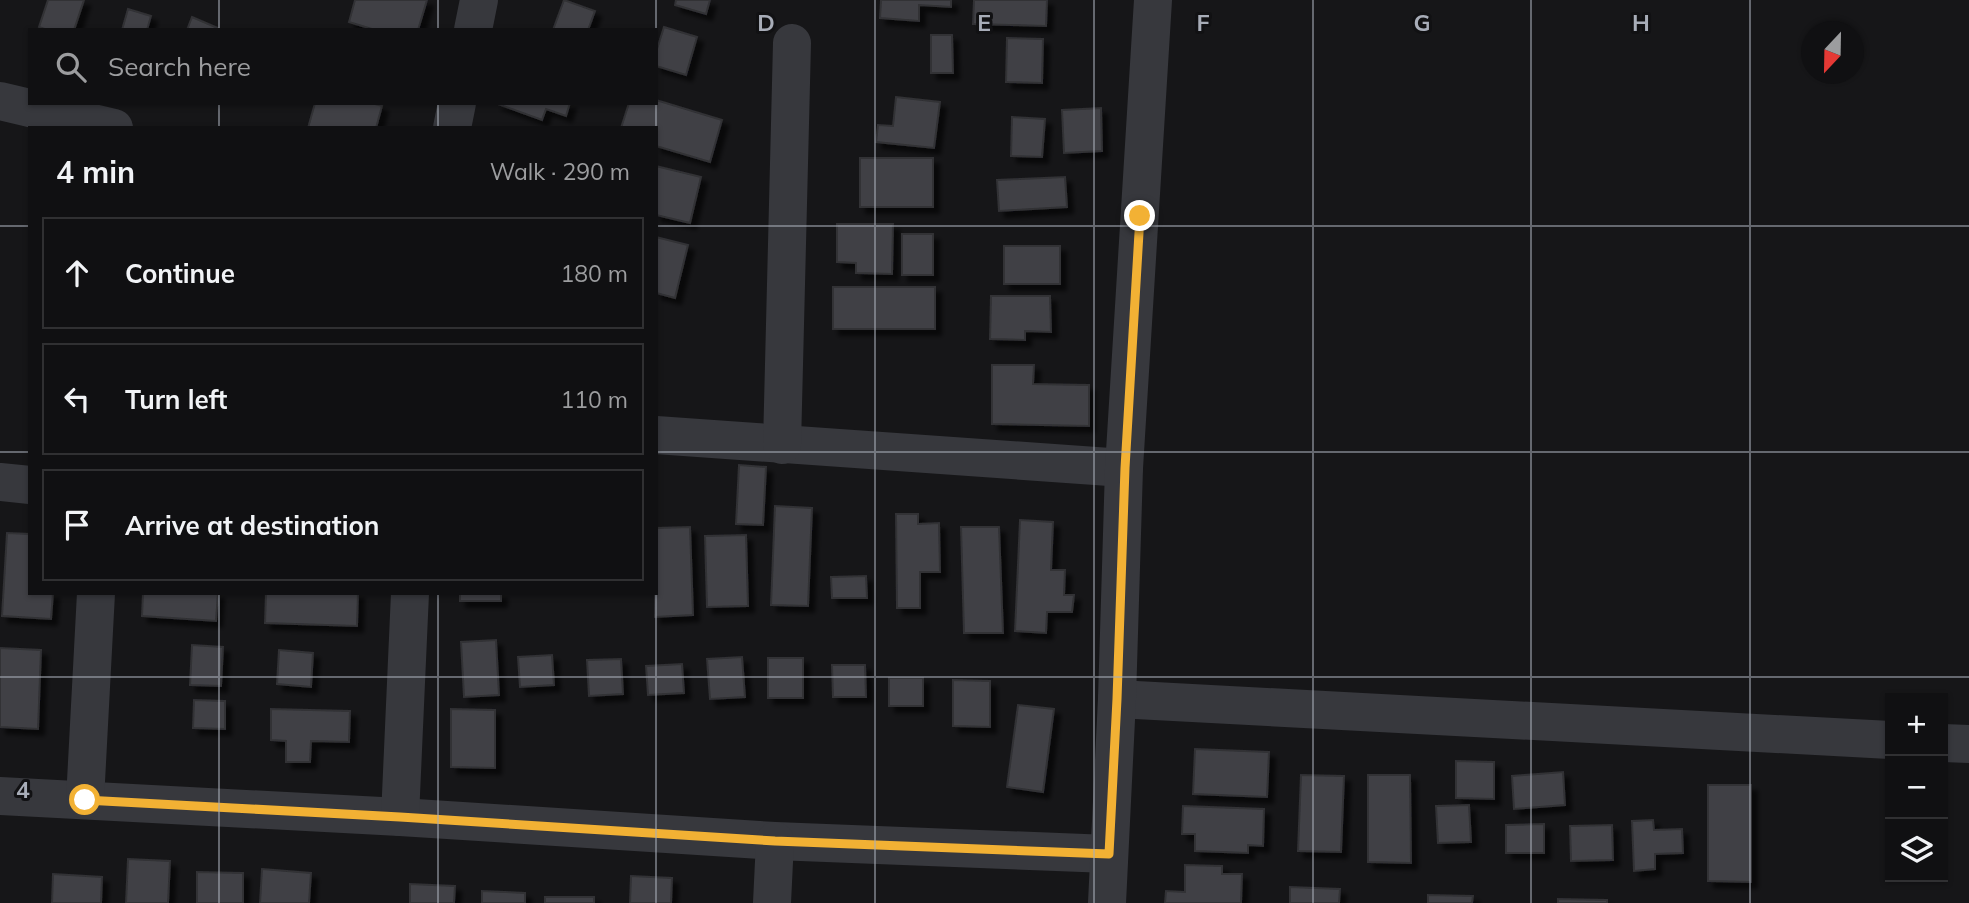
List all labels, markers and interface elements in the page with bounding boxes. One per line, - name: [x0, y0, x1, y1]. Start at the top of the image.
- text: D: [757, 8, 775, 37]
- text: E: [977, 8, 991, 37]
- text: F: [1196, 8, 1210, 37]
- text: G: [1413, 8, 1431, 37]
- text: H: [1632, 8, 1650, 37]
- north arrow: [1801, 21, 1864, 84]
- search box: [28, 28, 658, 105]
- icon: search: [52, 48, 90, 86]
- text: Search here: [108, 50, 251, 83]
- text: 4 min: [56, 153, 135, 191]
- text: Walk · 290 m: [490, 157, 630, 186]
- route end: [1124, 200, 1155, 231]
- icon: ahead: [58, 254, 96, 292]
- text: Continue: [125, 257, 235, 290]
- text: 180 m: [560, 259, 628, 288]
- icon: left: [58, 380, 96, 418]
- text: Turn left: [125, 383, 227, 416]
- text: 110 m: [560, 385, 628, 414]
- icon: arrive: [58, 506, 96, 544]
- text: Arrive at destination: [125, 509, 380, 542]
- map controls: [1885, 693, 1948, 882]
- button: +: [1885, 693, 1948, 756]
- button: −: [1885, 756, 1948, 819]
- text: 4: [16, 775, 30, 804]
- route start: [69, 784, 100, 815]
- button: layers: [1885, 819, 1948, 882]

